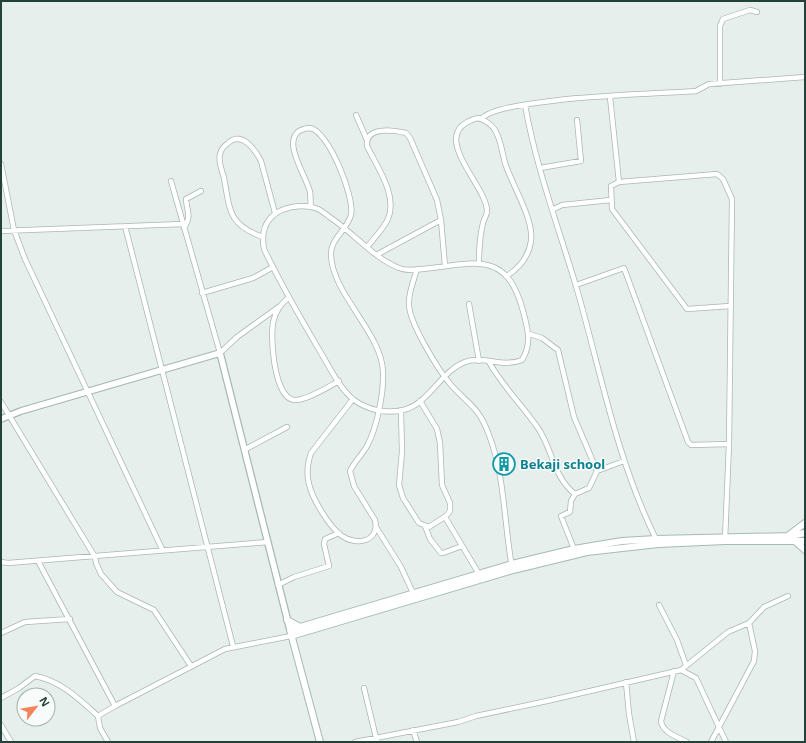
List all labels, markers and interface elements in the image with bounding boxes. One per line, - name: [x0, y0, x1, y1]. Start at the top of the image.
- building icon: Bekaji school: [491, 451, 517, 477]
- place label: Bekaji school: [520, 455, 605, 473]
- north arrow: [16, 687, 56, 727]
- text: N: [36, 694, 54, 709]

